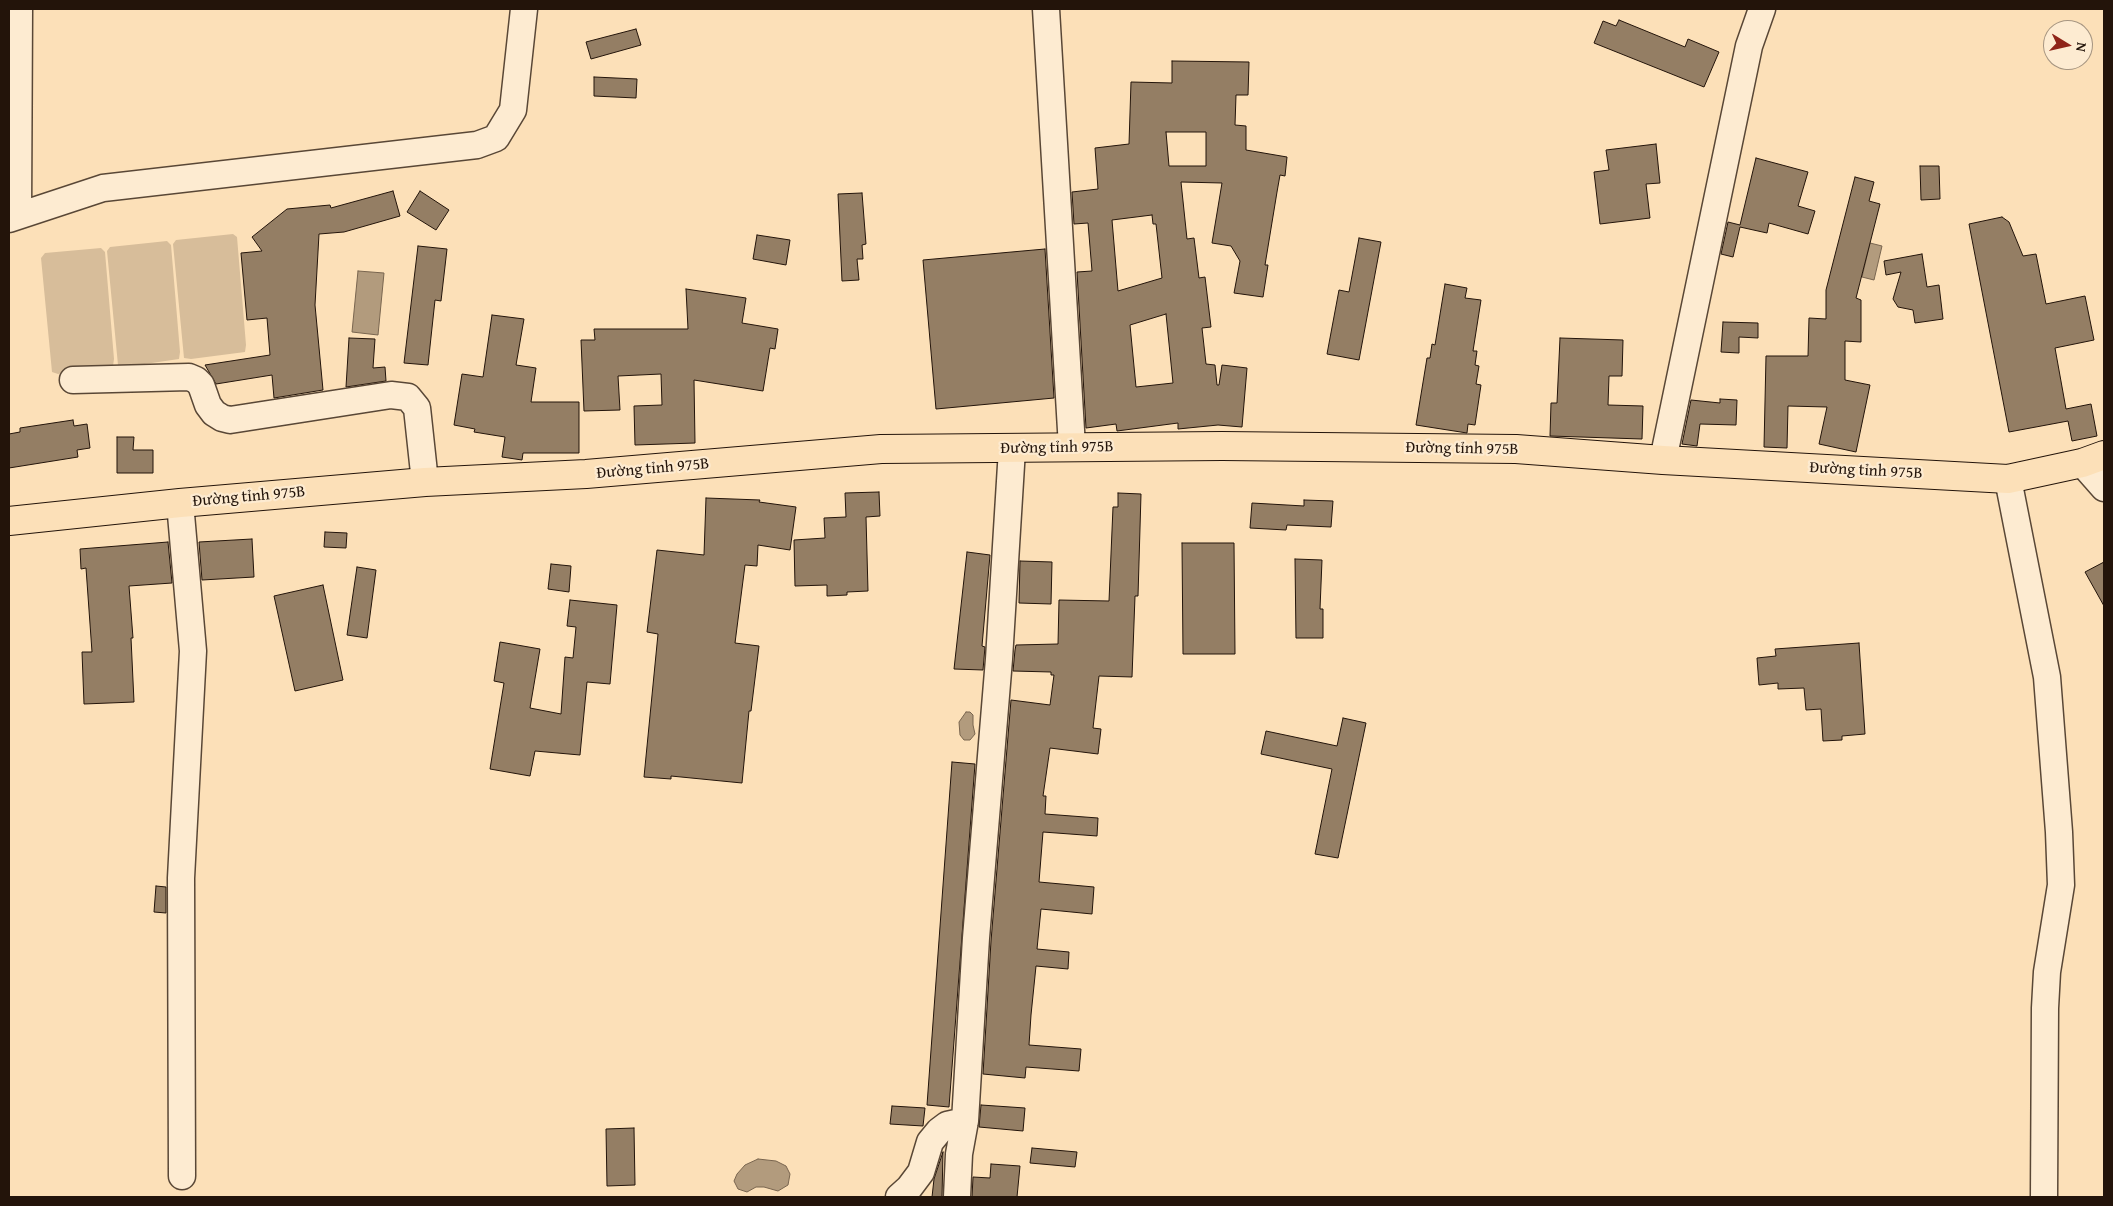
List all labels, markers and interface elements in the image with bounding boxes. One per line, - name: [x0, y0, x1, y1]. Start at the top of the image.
- north arrow: [2043, 20, 2093, 70]
- text: N: [2071, 41, 2092, 53]
- street label: Đường tỉnh 975B: [1000, 437, 1114, 459]
- street label: Đường tỉnh 975B: [1405, 438, 1519, 460]
- street label: Đường tỉnh 975B: [596, 455, 710, 483]
- street label: Đường tỉnh 975B: [1809, 458, 1923, 484]
- street label: Đường tỉnh 975B: [192, 483, 306, 511]

